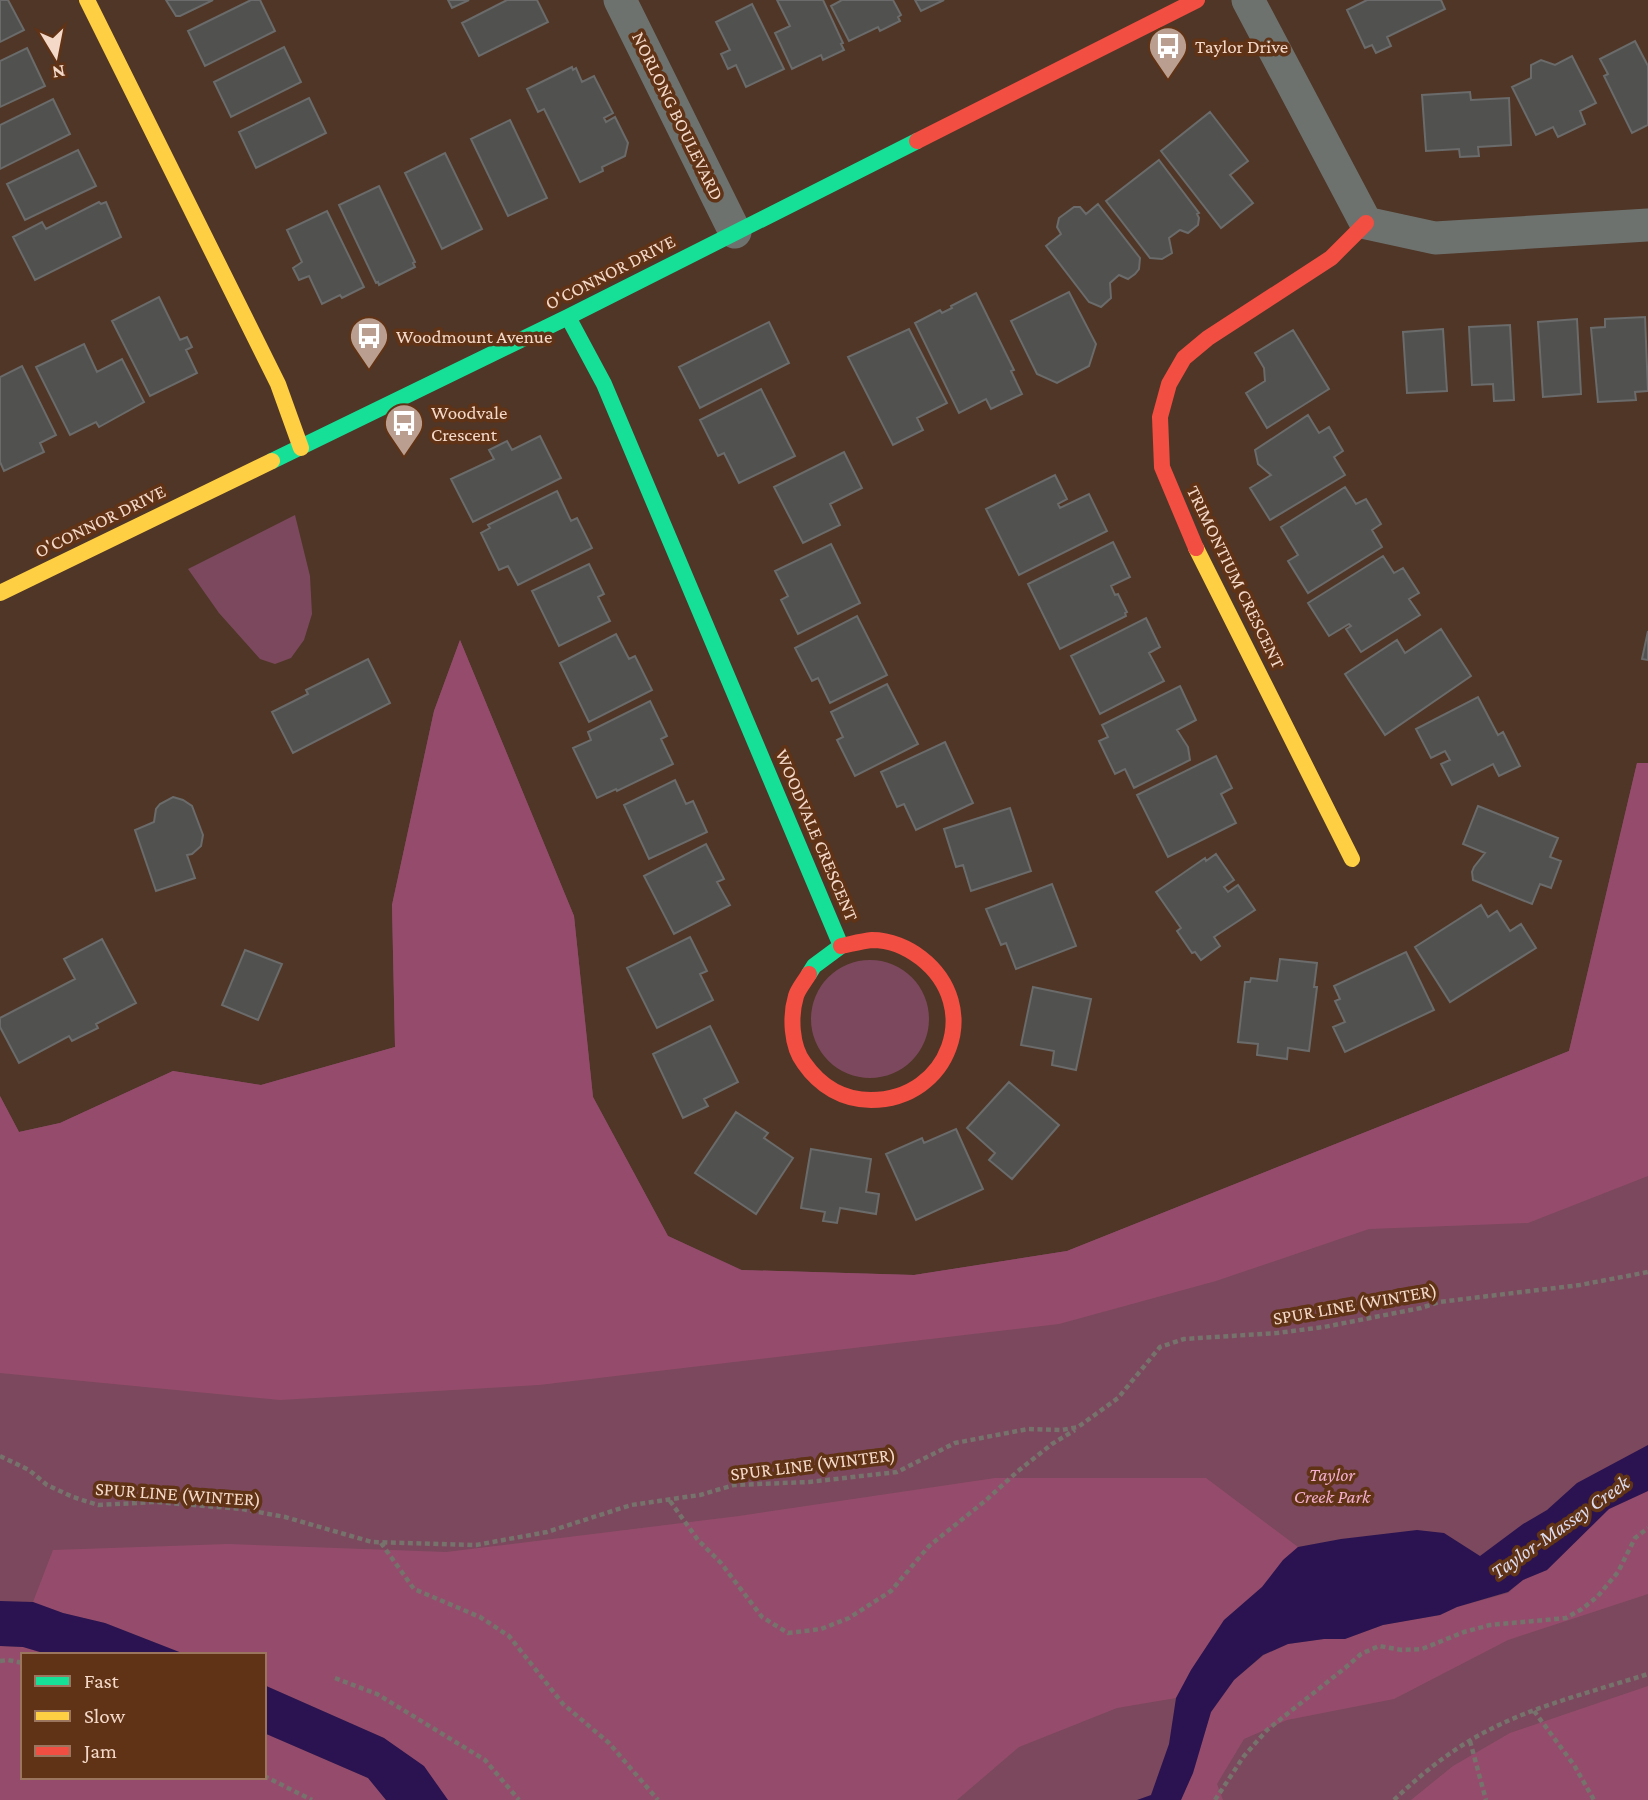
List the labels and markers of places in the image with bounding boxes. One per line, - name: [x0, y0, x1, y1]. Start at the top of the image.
- bus stop icon: Taylor Drive: [1147, 25, 1189, 80]
- place label: Taylor Drive: [1195, 36, 1288, 57]
- bus stop icon: Woodmount Avenue: [348, 315, 390, 370]
- place label: Woodmount Avenue: [396, 326, 552, 347]
- bus stop icon: Woodvale Crescent: [383, 402, 425, 457]
- place label: Woodvale Crescent: [431, 402, 507, 445]

